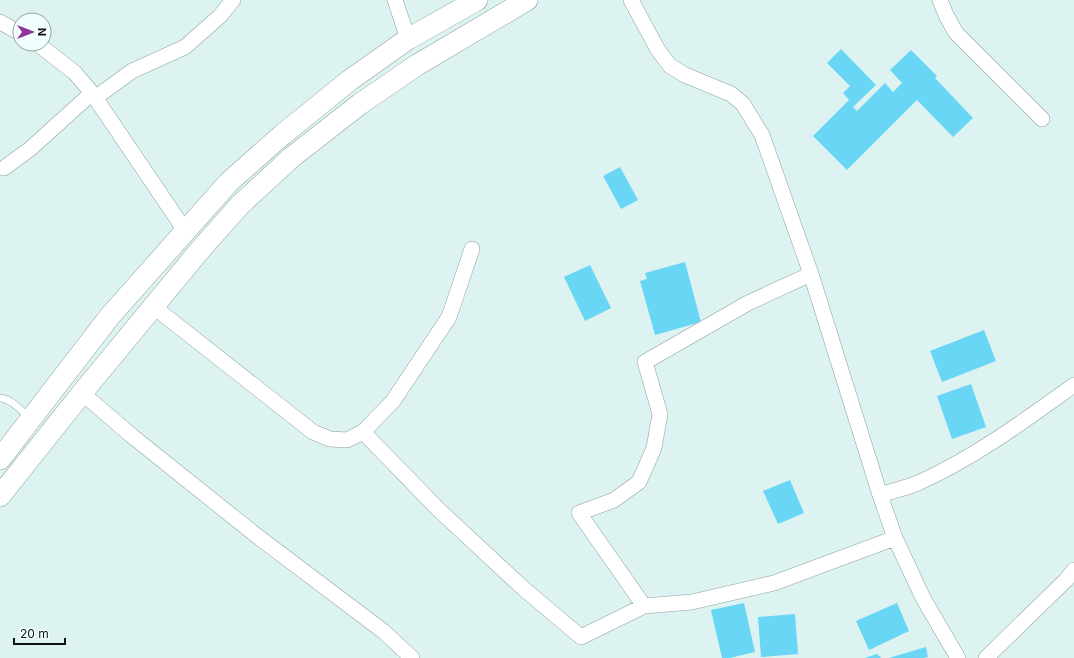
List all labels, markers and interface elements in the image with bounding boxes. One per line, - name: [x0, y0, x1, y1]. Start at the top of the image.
- north arrow: [12, 12, 52, 52]
- text: N: [35, 28, 49, 36]
- scale bar: [14, 620, 65, 646]
- text: 20 m: [20, 626, 49, 641]

